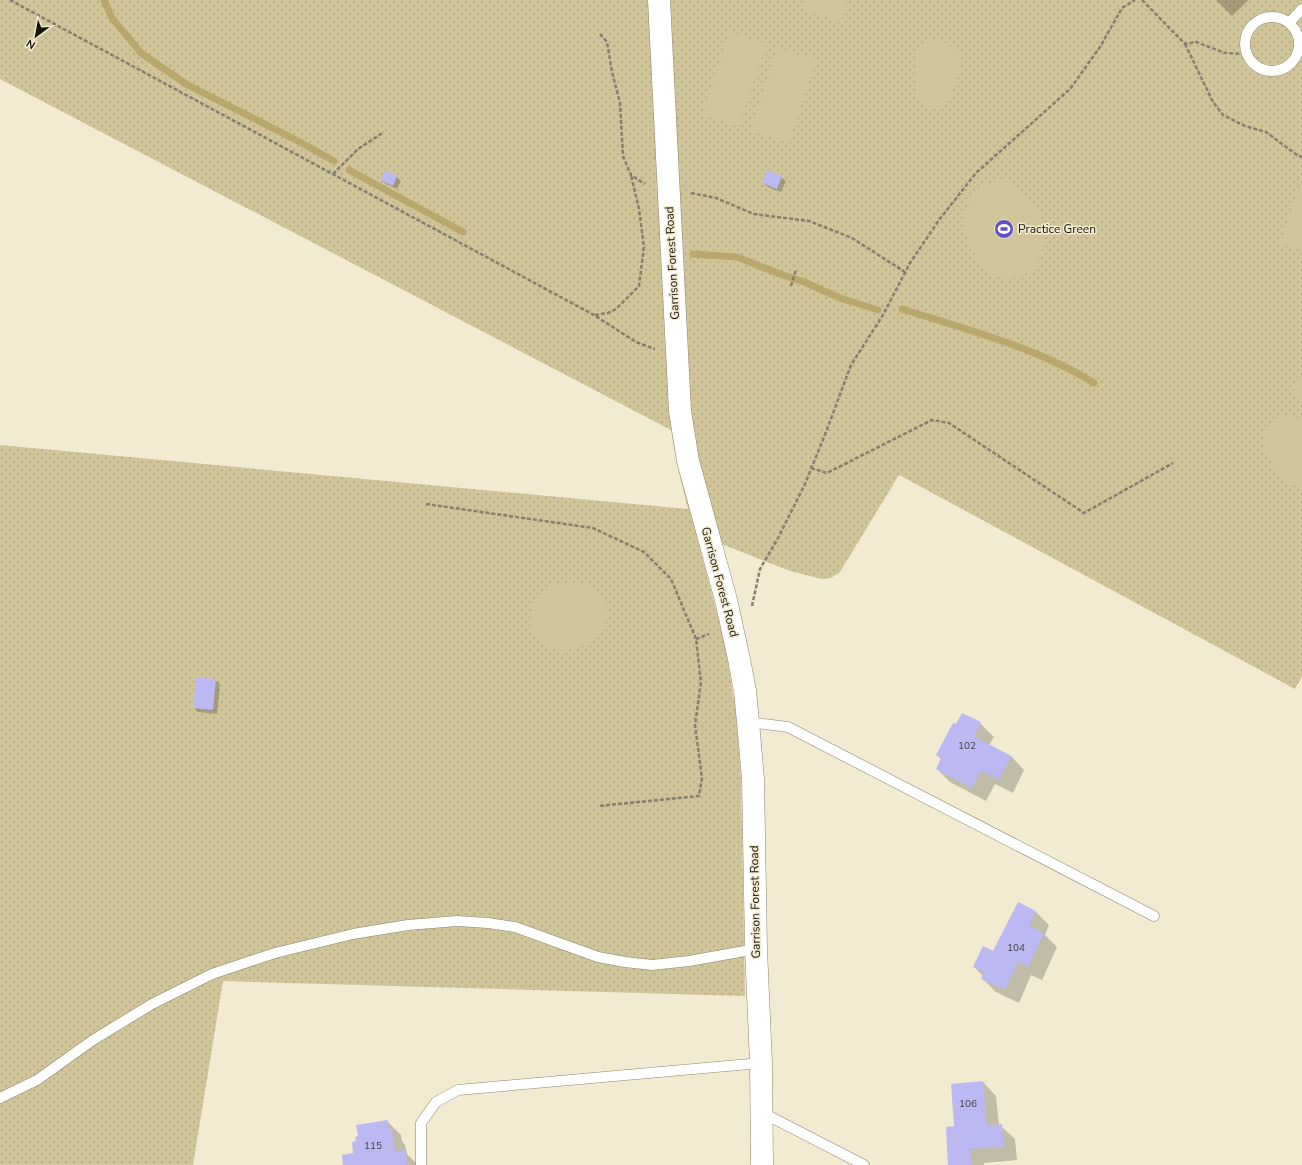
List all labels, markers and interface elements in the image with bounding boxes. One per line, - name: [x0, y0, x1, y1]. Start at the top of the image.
- north arrow: [16, 16, 56, 56]
- text: N: [23, 36, 38, 53]
- street label: Garrison Forest Road: [661, 206, 683, 320]
- sports icon: Practice Green: [993, 218, 1015, 240]
- place label: Practice Green: [1018, 221, 1096, 237]
- street label: Garrison Forest Road: [698, 525, 742, 639]
- house number: 102: [958, 739, 976, 753]
- street label: Garrison Forest Road: [746, 845, 764, 959]
- house number: 104: [1007, 941, 1025, 955]
- house number: 106: [959, 1097, 977, 1111]
- house number: 115: [364, 1139, 382, 1153]

